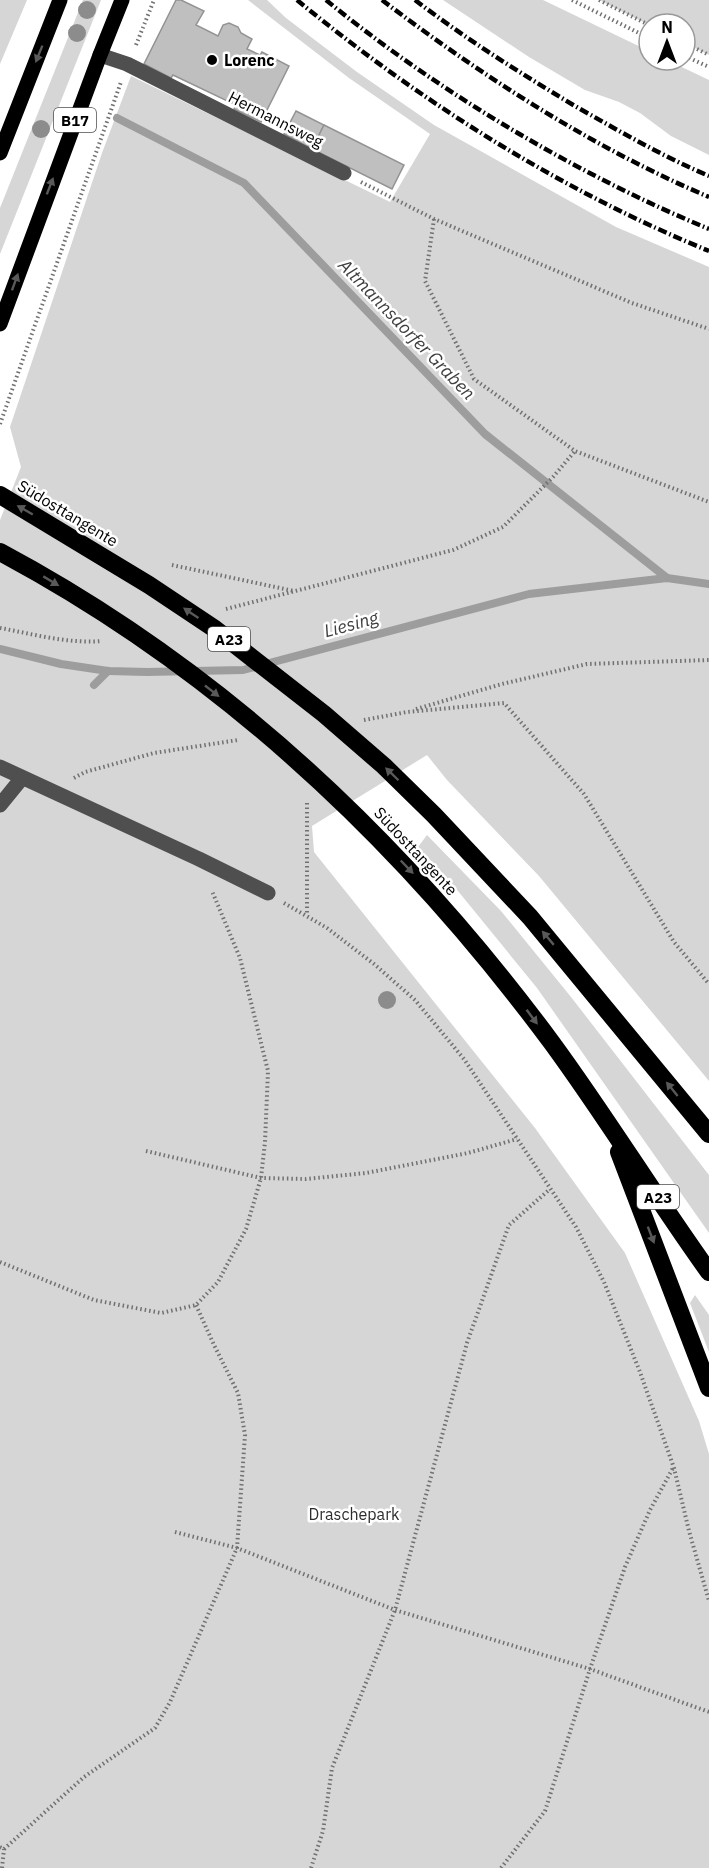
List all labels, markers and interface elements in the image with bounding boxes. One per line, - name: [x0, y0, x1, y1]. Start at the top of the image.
- north arrow: [637, 12, 697, 72]
- text: N: [661, 17, 673, 37]
- one-way arrow: [34, 46, 44, 64]
- place label: Lorenc: [224, 50, 275, 70]
- marker: Lorenc: [205, 53, 219, 67]
- street label: Hermannsweg: [225, 87, 327, 152]
- road number: B17: [54, 108, 96, 132]
- one-way arrow: [45, 176, 55, 194]
- water label: Altmannsdorfer Graben: [333, 253, 480, 404]
- one-way arrow: [11, 273, 20, 291]
- street label: Südosttangente: [14, 475, 122, 551]
- one-way arrow: [17, 505, 34, 515]
- one-way arrow: [43, 576, 59, 587]
- water label: Liesing: [321, 606, 382, 642]
- one-way arrow: [183, 608, 199, 619]
- road number: A23: [208, 627, 250, 651]
- one-way arrow: [204, 684, 220, 697]
- one-way arrow: [385, 767, 400, 781]
- street label: Südosttangente: [370, 803, 462, 900]
- one-way arrow: [400, 860, 414, 875]
- one-way arrow: [542, 931, 555, 946]
- one-way arrow: [525, 1009, 538, 1025]
- one-way arrow: [665, 1081, 678, 1097]
- road number: A23: [637, 1185, 679, 1209]
- one-way arrow: [646, 1227, 656, 1245]
- park label: Draschepark: [309, 1504, 400, 1524]

